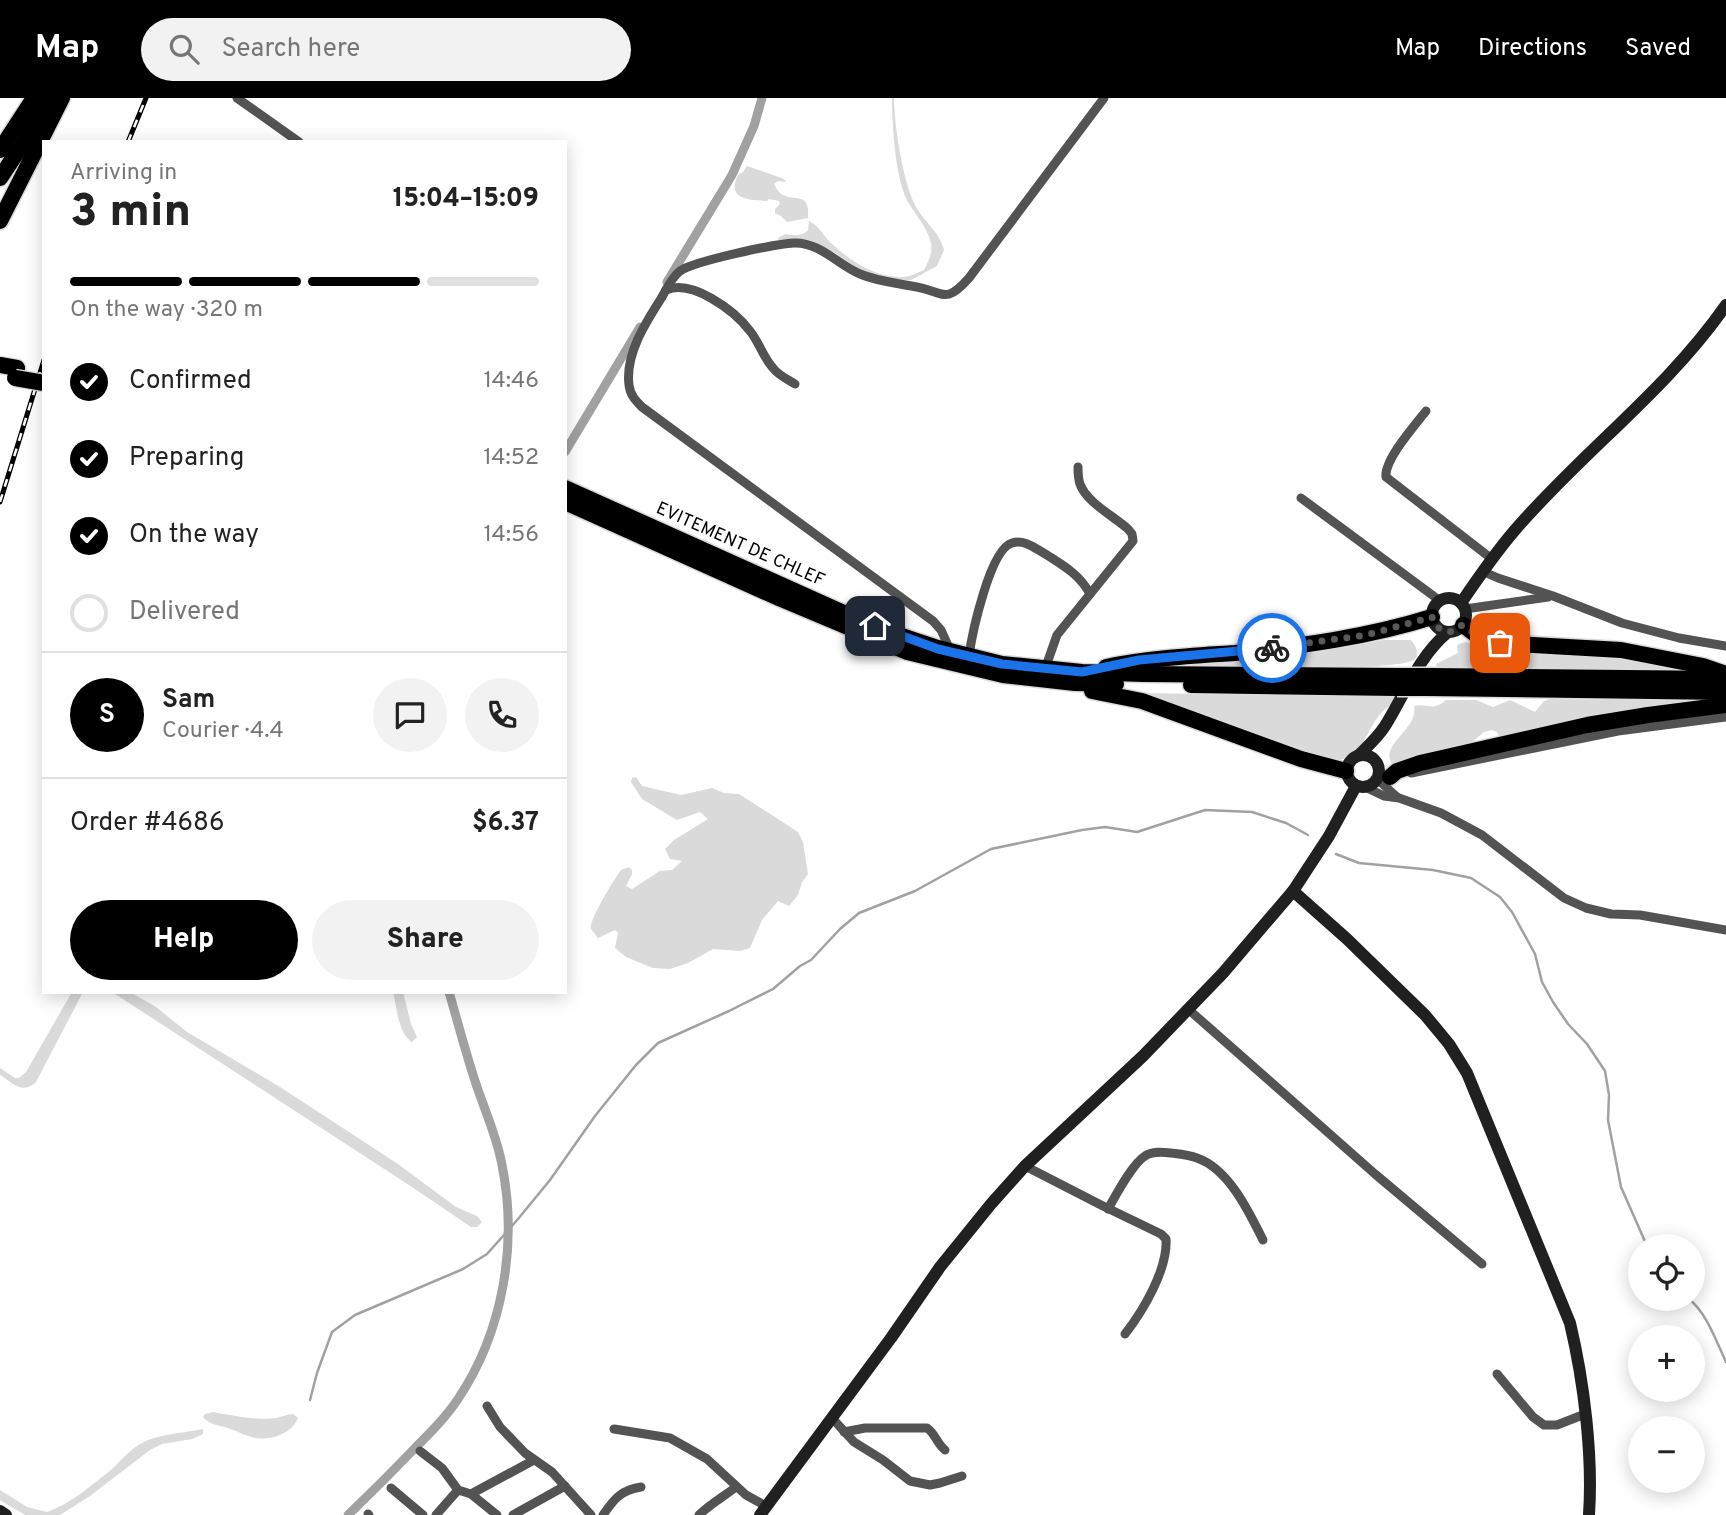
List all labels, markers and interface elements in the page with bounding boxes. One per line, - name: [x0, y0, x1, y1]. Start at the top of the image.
- search box: [141, 18, 631, 81]
- text: Map: [35, 28, 99, 70]
- icon: search: [165, 30, 203, 68]
- text: Search here: [221, 33, 360, 66]
- text: Map: [1395, 34, 1440, 64]
- text: Directions: [1478, 34, 1587, 64]
- text: Saved: [1625, 34, 1691, 64]
- text: Arriving in: [70, 159, 177, 188]
- text: 15:04–15:09: [393, 183, 539, 216]
- text: 3 min: [70, 184, 191, 243]
- text: On the way · 320 m: [70, 296, 263, 325]
- icon: check: [70, 363, 108, 401]
- text: Confirmed: [129, 365, 252, 398]
- text: 14:46: [483, 367, 539, 396]
- icon: check: [70, 440, 108, 478]
- text: Preparing: [129, 442, 244, 475]
- text: 14:52: [483, 444, 539, 473]
- street label: EVITEMENT DE CHLEF: [652, 497, 828, 593]
- icon: check: [70, 517, 108, 555]
- text: On the way: [129, 519, 259, 552]
- text: 14:56: [483, 521, 539, 550]
- text: Delivered: [129, 596, 240, 629]
- pin: [845, 596, 905, 656]
- icon: home: [856, 607, 894, 645]
- courier: [1237, 613, 1307, 683]
- pin: [1470, 613, 1530, 673]
- icon: bag: [1481, 624, 1519, 662]
- icon: bike: [1253, 629, 1291, 667]
- button: chat: [373, 678, 447, 752]
- button: phone: [465, 678, 539, 752]
- text: Sam: [162, 684, 215, 717]
- text: S: [99, 699, 115, 732]
- text: Courier · 4.4: [162, 717, 284, 746]
- text: Order #4686: [70, 807, 224, 840]
- text: $6.37: [472, 807, 539, 840]
- button: Help: [70, 900, 298, 980]
- button: Share: [312, 900, 539, 980]
- map controls: [1628, 1234, 1705, 1493]
- button: locate: [1628, 1234, 1705, 1311]
- button: +: [1628, 1325, 1705, 1402]
- button: −: [1628, 1416, 1705, 1493]

